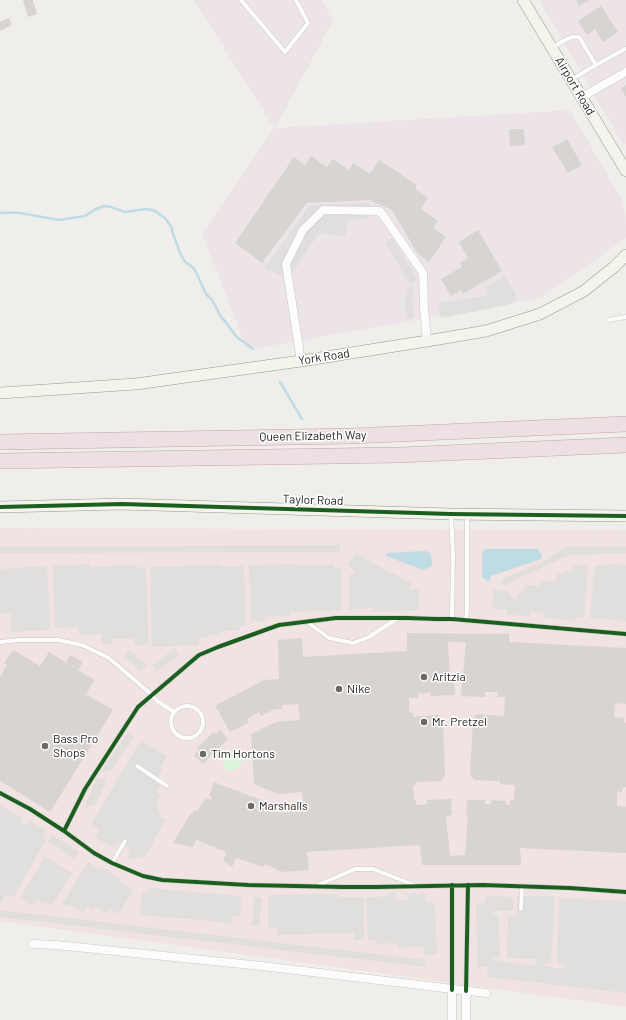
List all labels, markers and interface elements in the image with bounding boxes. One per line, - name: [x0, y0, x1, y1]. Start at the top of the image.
- street label: Airport Road: [552, 54, 598, 118]
- street label: York Road: [297, 346, 351, 368]
- street label: Queen Elizabeth Way: [259, 428, 367, 444]
- street label: Taylor Road: [282, 492, 344, 508]
- place label: Aritzia: [432, 670, 466, 684]
- marker: Aritzia: [419, 672, 429, 682]
- place label: Nike: [347, 682, 370, 696]
- marker: Nike: [334, 684, 344, 694]
- place label: Mr. Pretzel: [432, 715, 487, 729]
- marker: Mr. Pretzel: [419, 717, 429, 727]
- place label: Bass Pro Shops: [53, 732, 98, 760]
- marker: Bass Pro Shops: [40, 741, 50, 751]
- place label: Tim Hortons: [211, 747, 275, 761]
- marker: Tim Hortons: [198, 749, 208, 759]
- place label: Marshalls: [259, 799, 308, 813]
- marker: Marshalls: [246, 801, 256, 811]

